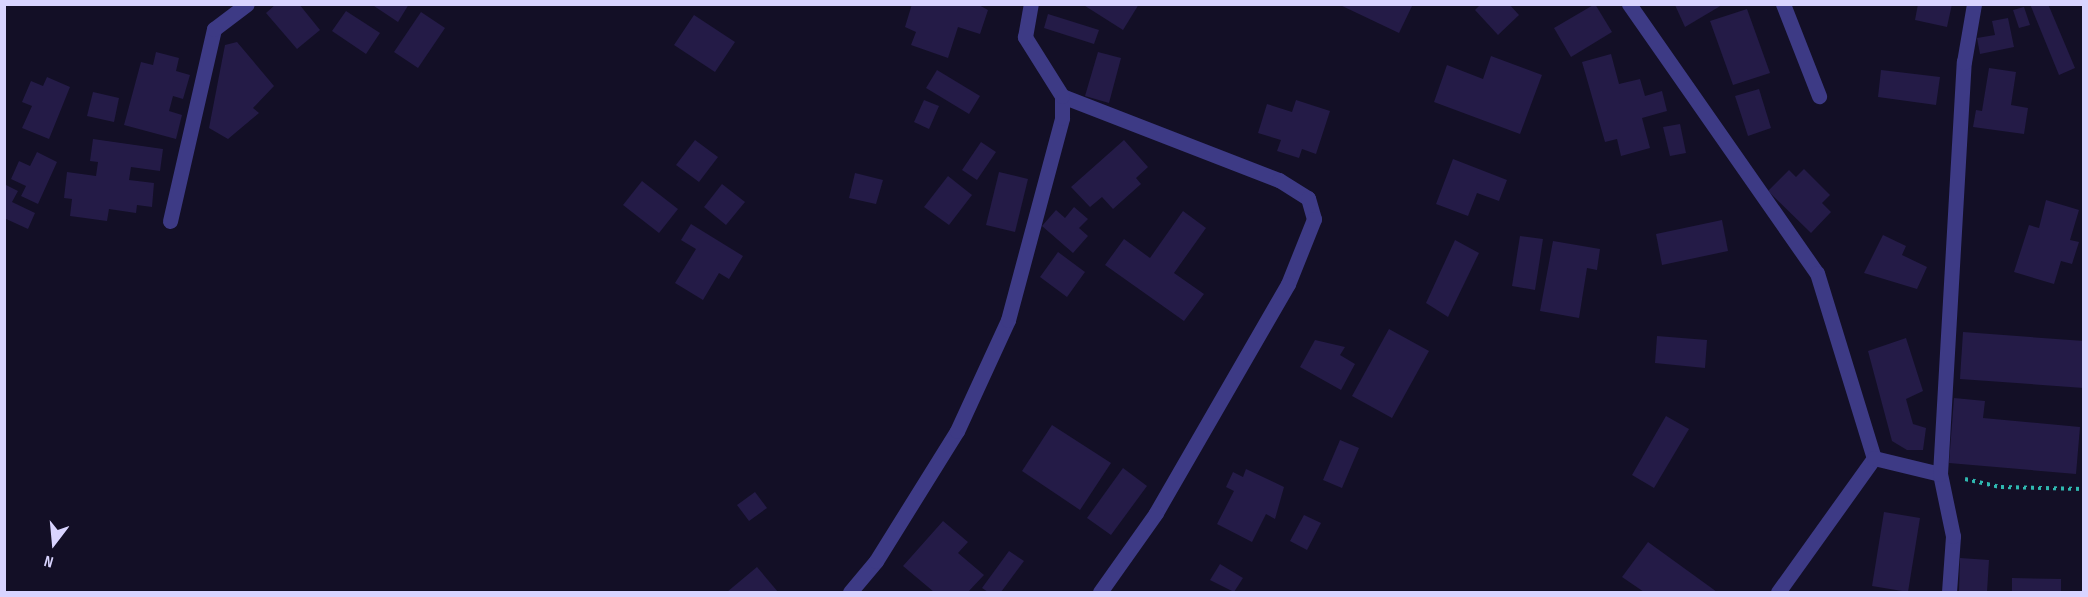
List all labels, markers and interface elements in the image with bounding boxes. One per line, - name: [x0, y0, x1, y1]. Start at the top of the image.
- north arrow: [24, 513, 84, 573]
- text: N: [42, 550, 56, 571]

